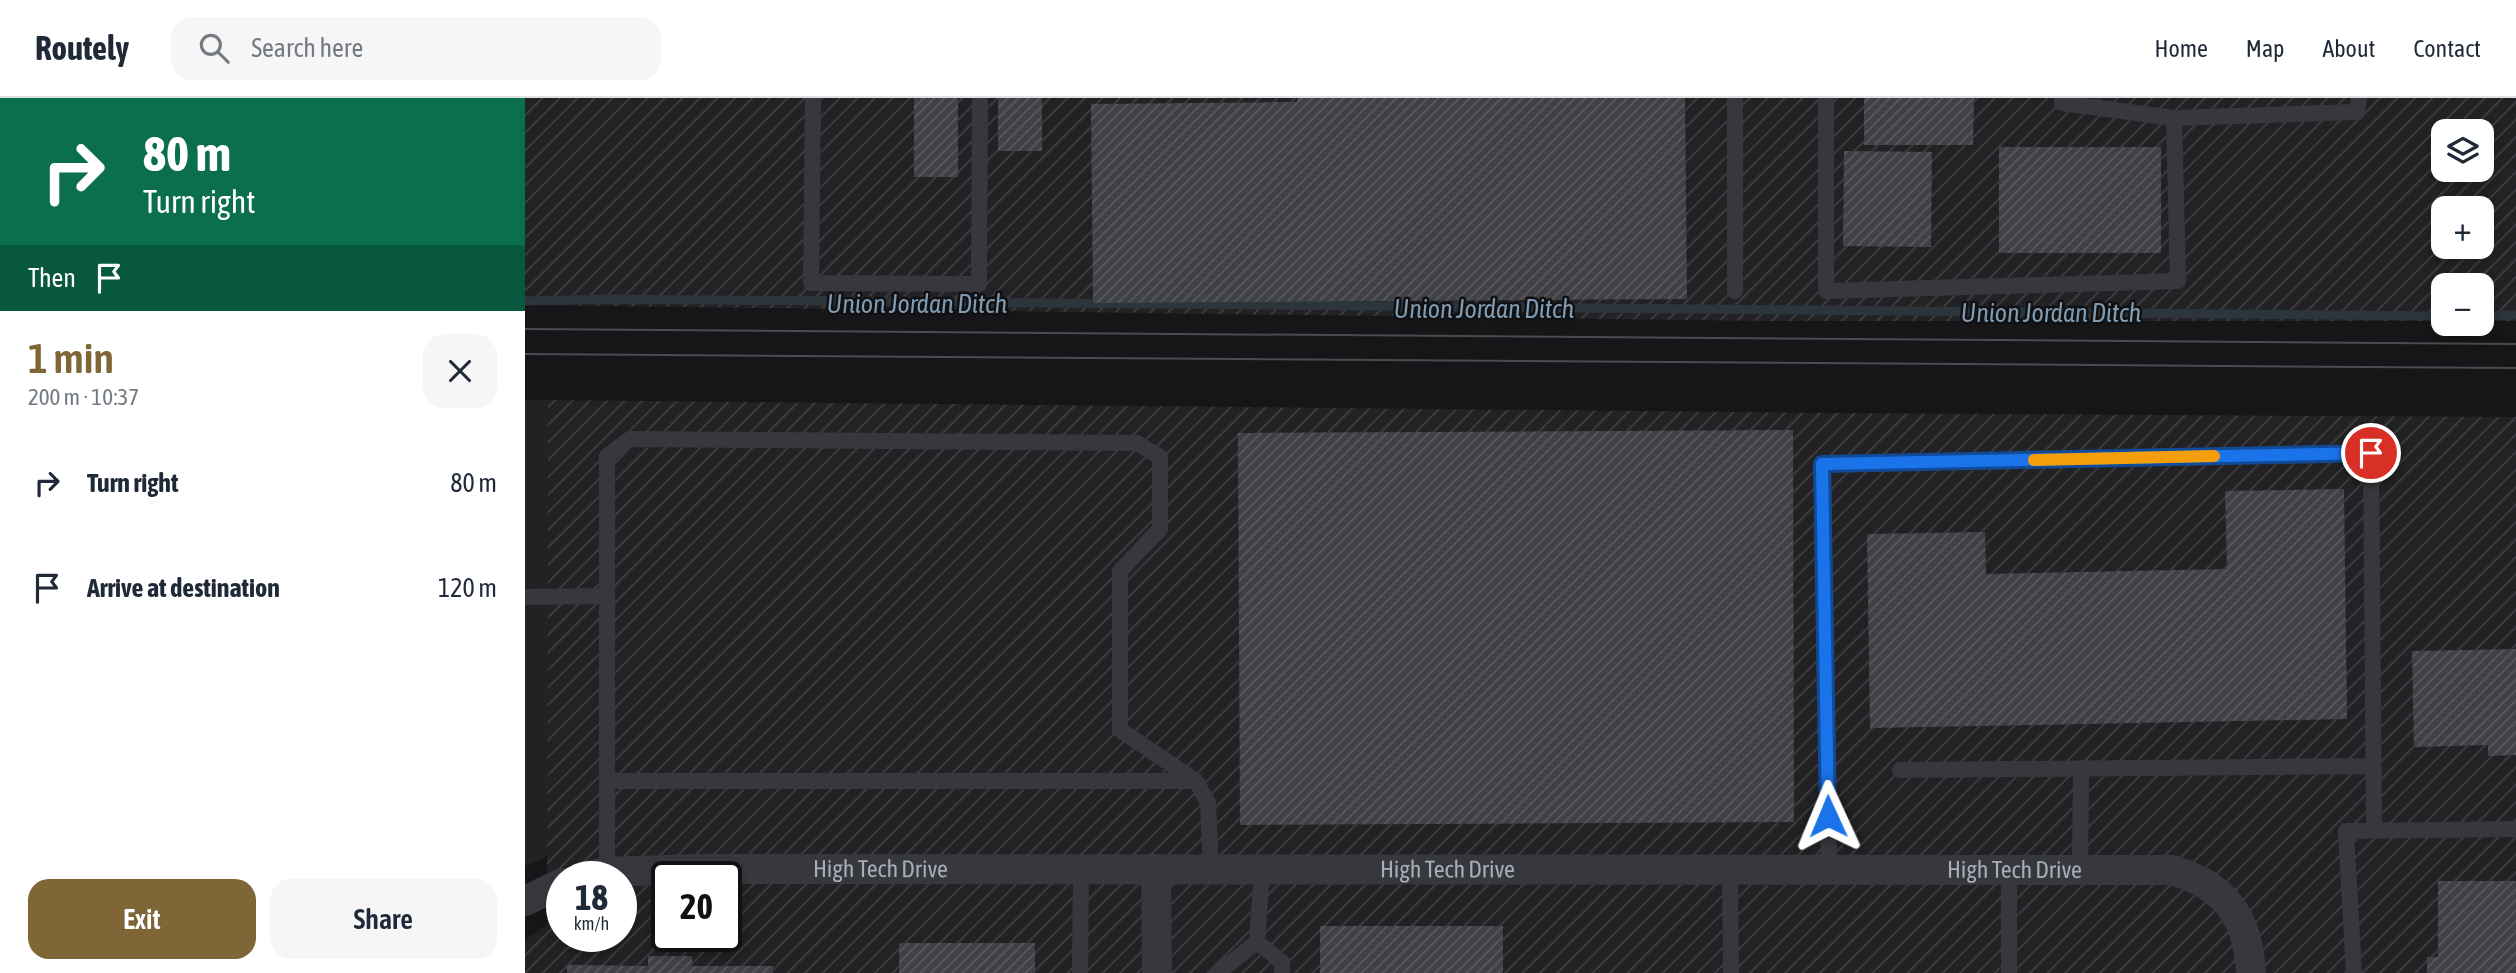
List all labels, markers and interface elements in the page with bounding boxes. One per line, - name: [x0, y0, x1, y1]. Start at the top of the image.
- search box: [171, 17, 661, 80]
- text: Routely: [35, 29, 129, 67]
- icon: search: [195, 29, 233, 67]
- text: Search here: [251, 33, 363, 63]
- text: Home: [2154, 35, 2208, 62]
- text: Map: [2246, 35, 2284, 62]
- text: About: [2322, 35, 2375, 62]
- text: Contact: [2413, 35, 2481, 62]
- map controls: [2431, 119, 2494, 336]
- button: layers: [2431, 119, 2494, 182]
- text: 80 m: [143, 125, 231, 181]
- icon: right: [28, 126, 119, 217]
- text: Turn right: [143, 183, 256, 220]
- button: +: [2431, 196, 2494, 259]
- icon: arrive: [90, 259, 128, 297]
- text: Then: [28, 263, 76, 293]
- button: −: [2431, 273, 2494, 336]
- water label: Union Jordan Ditch: [827, 289, 1008, 319]
- water label: Union Jordan Ditch: [1394, 294, 1575, 324]
- water label: Union Jordan Ditch: [1961, 298, 2142, 328]
- text: 1 min: [28, 334, 114, 382]
- button: close: [423, 334, 497, 408]
- text: 200 m · 10:37: [28, 384, 139, 410]
- pin: [2341, 423, 2401, 483]
- icon: arrive: [2352, 434, 2390, 472]
- icon: right: [28, 464, 66, 502]
- text: Turn right: [87, 468, 178, 498]
- text: 80 m: [450, 468, 497, 498]
- icon: arrive: [28, 569, 66, 607]
- text: Arrive at destination: [87, 573, 280, 603]
- text: 120 m: [438, 573, 497, 603]
- position arrow: [1791, 779, 1865, 853]
- street label: High Tech Drive: [813, 855, 948, 882]
- street label: High Tech Drive: [1380, 855, 1515, 883]
- street label: High Tech Drive: [1947, 856, 2082, 883]
- speed limit sign: 20: [651, 861, 742, 952]
- text: 18: [575, 877, 608, 917]
- button: Exit: [28, 879, 256, 959]
- button: Share: [270, 879, 497, 959]
- text: km/h: [574, 913, 609, 934]

